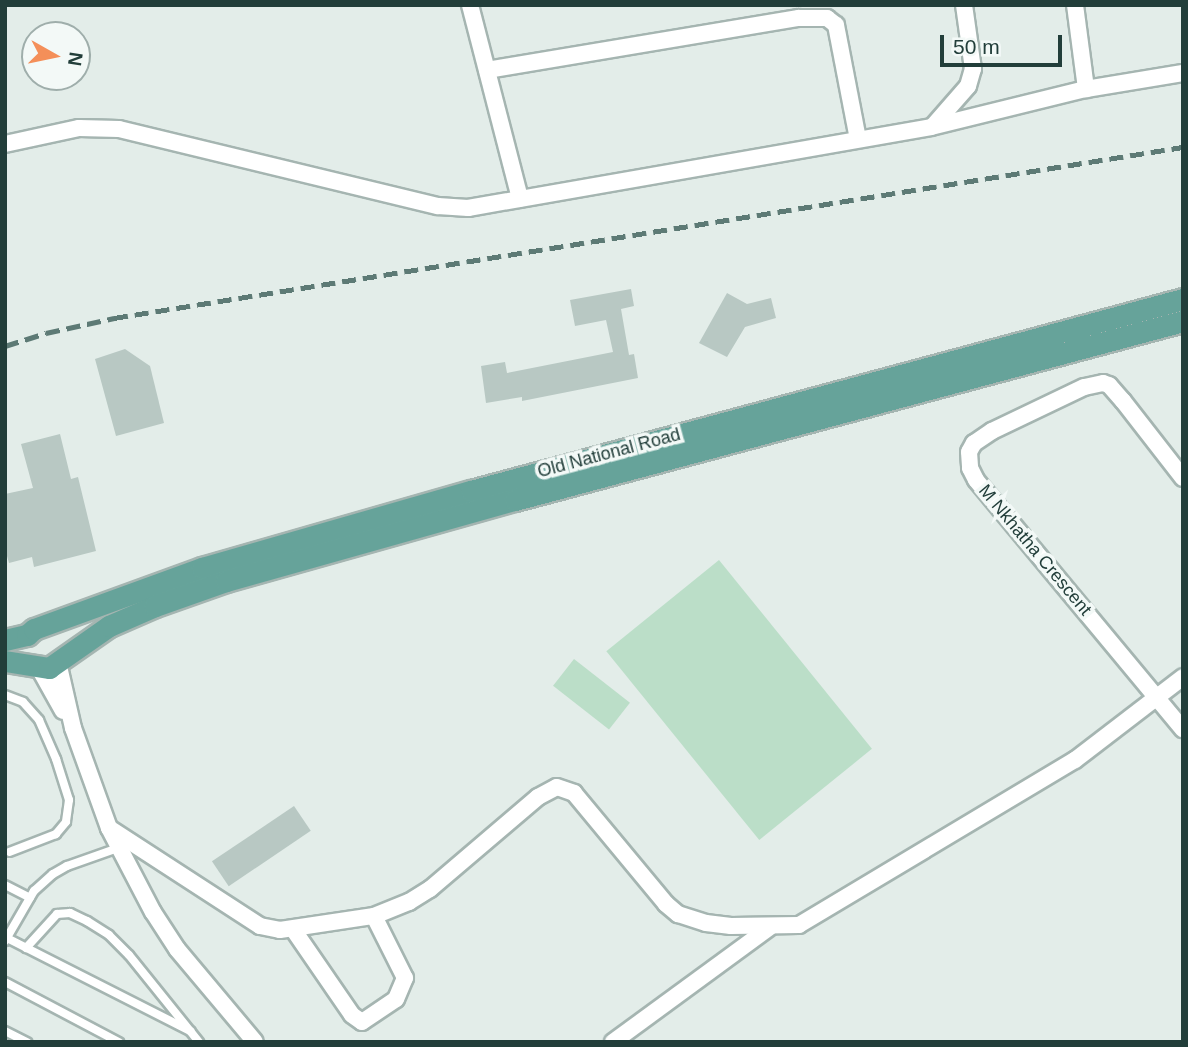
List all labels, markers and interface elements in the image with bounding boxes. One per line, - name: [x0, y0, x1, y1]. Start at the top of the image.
- north arrow: [21, 21, 91, 91]
- scale bar: [943, 21, 1066, 65]
- text: 50 m: [953, 35, 1000, 58]
- text: N: [64, 51, 87, 67]
- street label: Old National Road: [535, 424, 683, 482]
- street label: M Nkhatha Crescent: [974, 480, 1096, 620]

